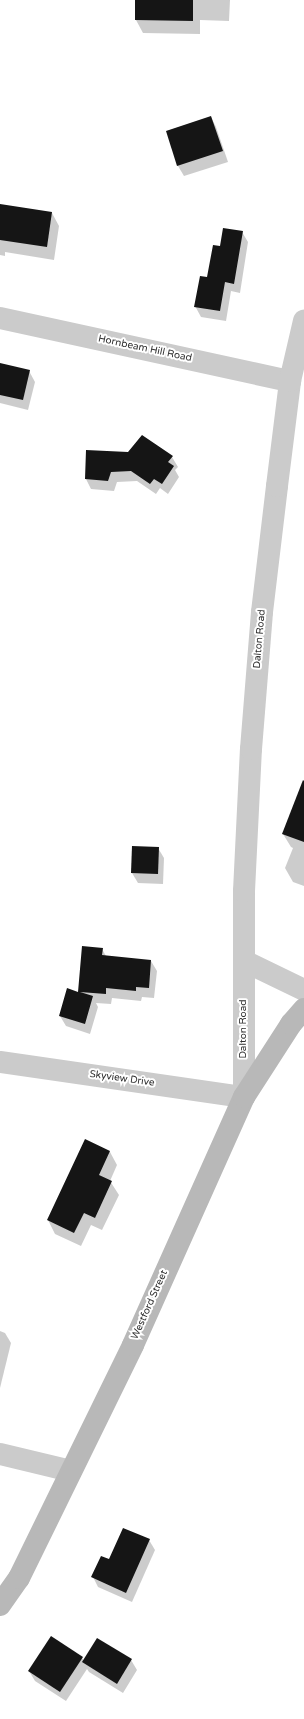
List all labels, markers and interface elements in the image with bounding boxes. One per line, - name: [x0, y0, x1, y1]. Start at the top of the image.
- street label: Hornbeam Hill Road: [97, 333, 193, 365]
- street label: Dalton Road: [251, 609, 269, 669]
- street label: Dalton Road: [238, 999, 250, 1059]
- street label: Skyview Drive: [89, 1069, 155, 1089]
- street label: Westford Street: [129, 1268, 171, 1342]

